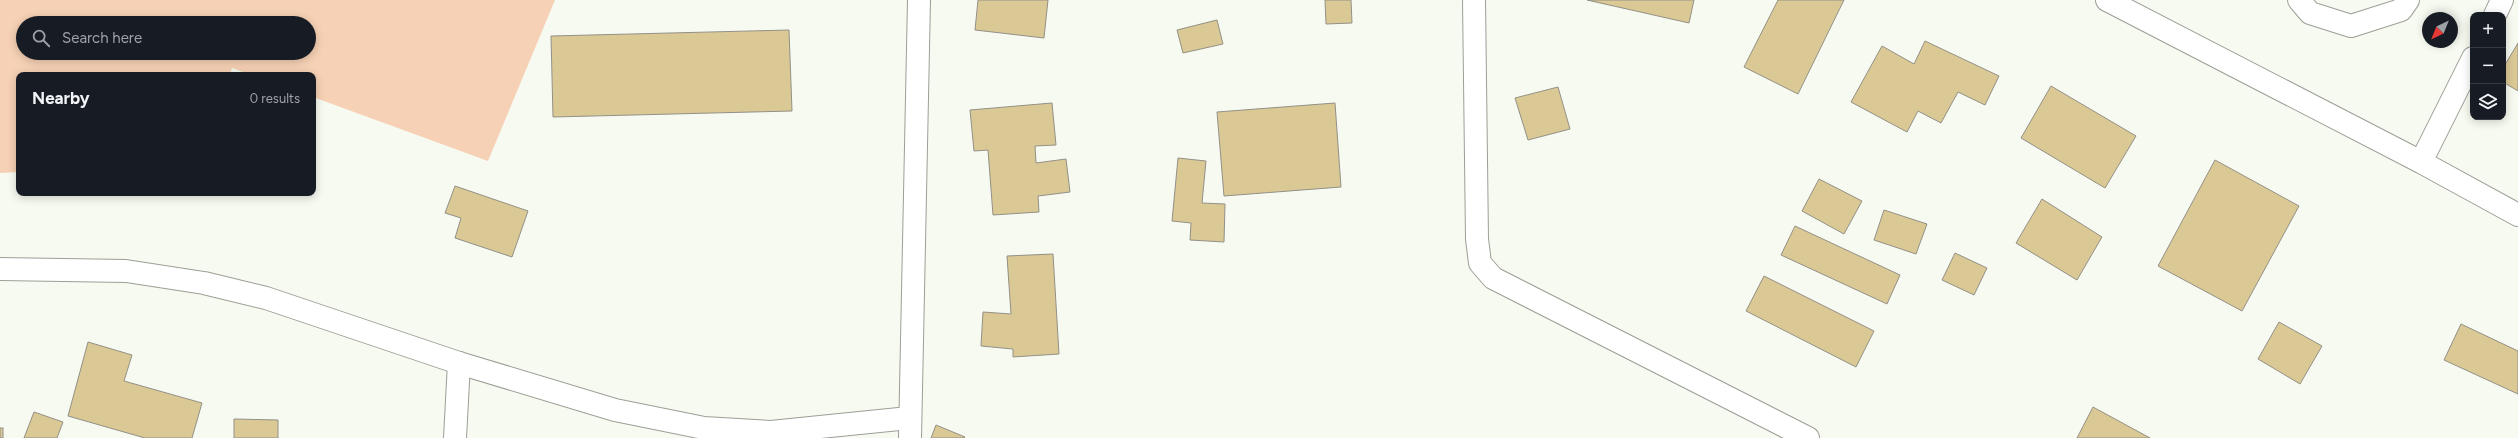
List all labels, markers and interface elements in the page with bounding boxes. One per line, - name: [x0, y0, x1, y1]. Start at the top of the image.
- north arrow: [2422, 12, 2458, 48]
- map controls: [2470, 12, 2506, 120]
- button: +: [2470, 12, 2506, 48]
- search box: [16, 16, 316, 60]
- icon: search: [30, 27, 52, 49]
- text: Search here: [62, 29, 142, 47]
- button: −: [2470, 48, 2506, 84]
- button: layers: [2470, 84, 2506, 120]
- text: Nearby: [32, 88, 90, 108]
- text: 0 results: [250, 91, 300, 106]

